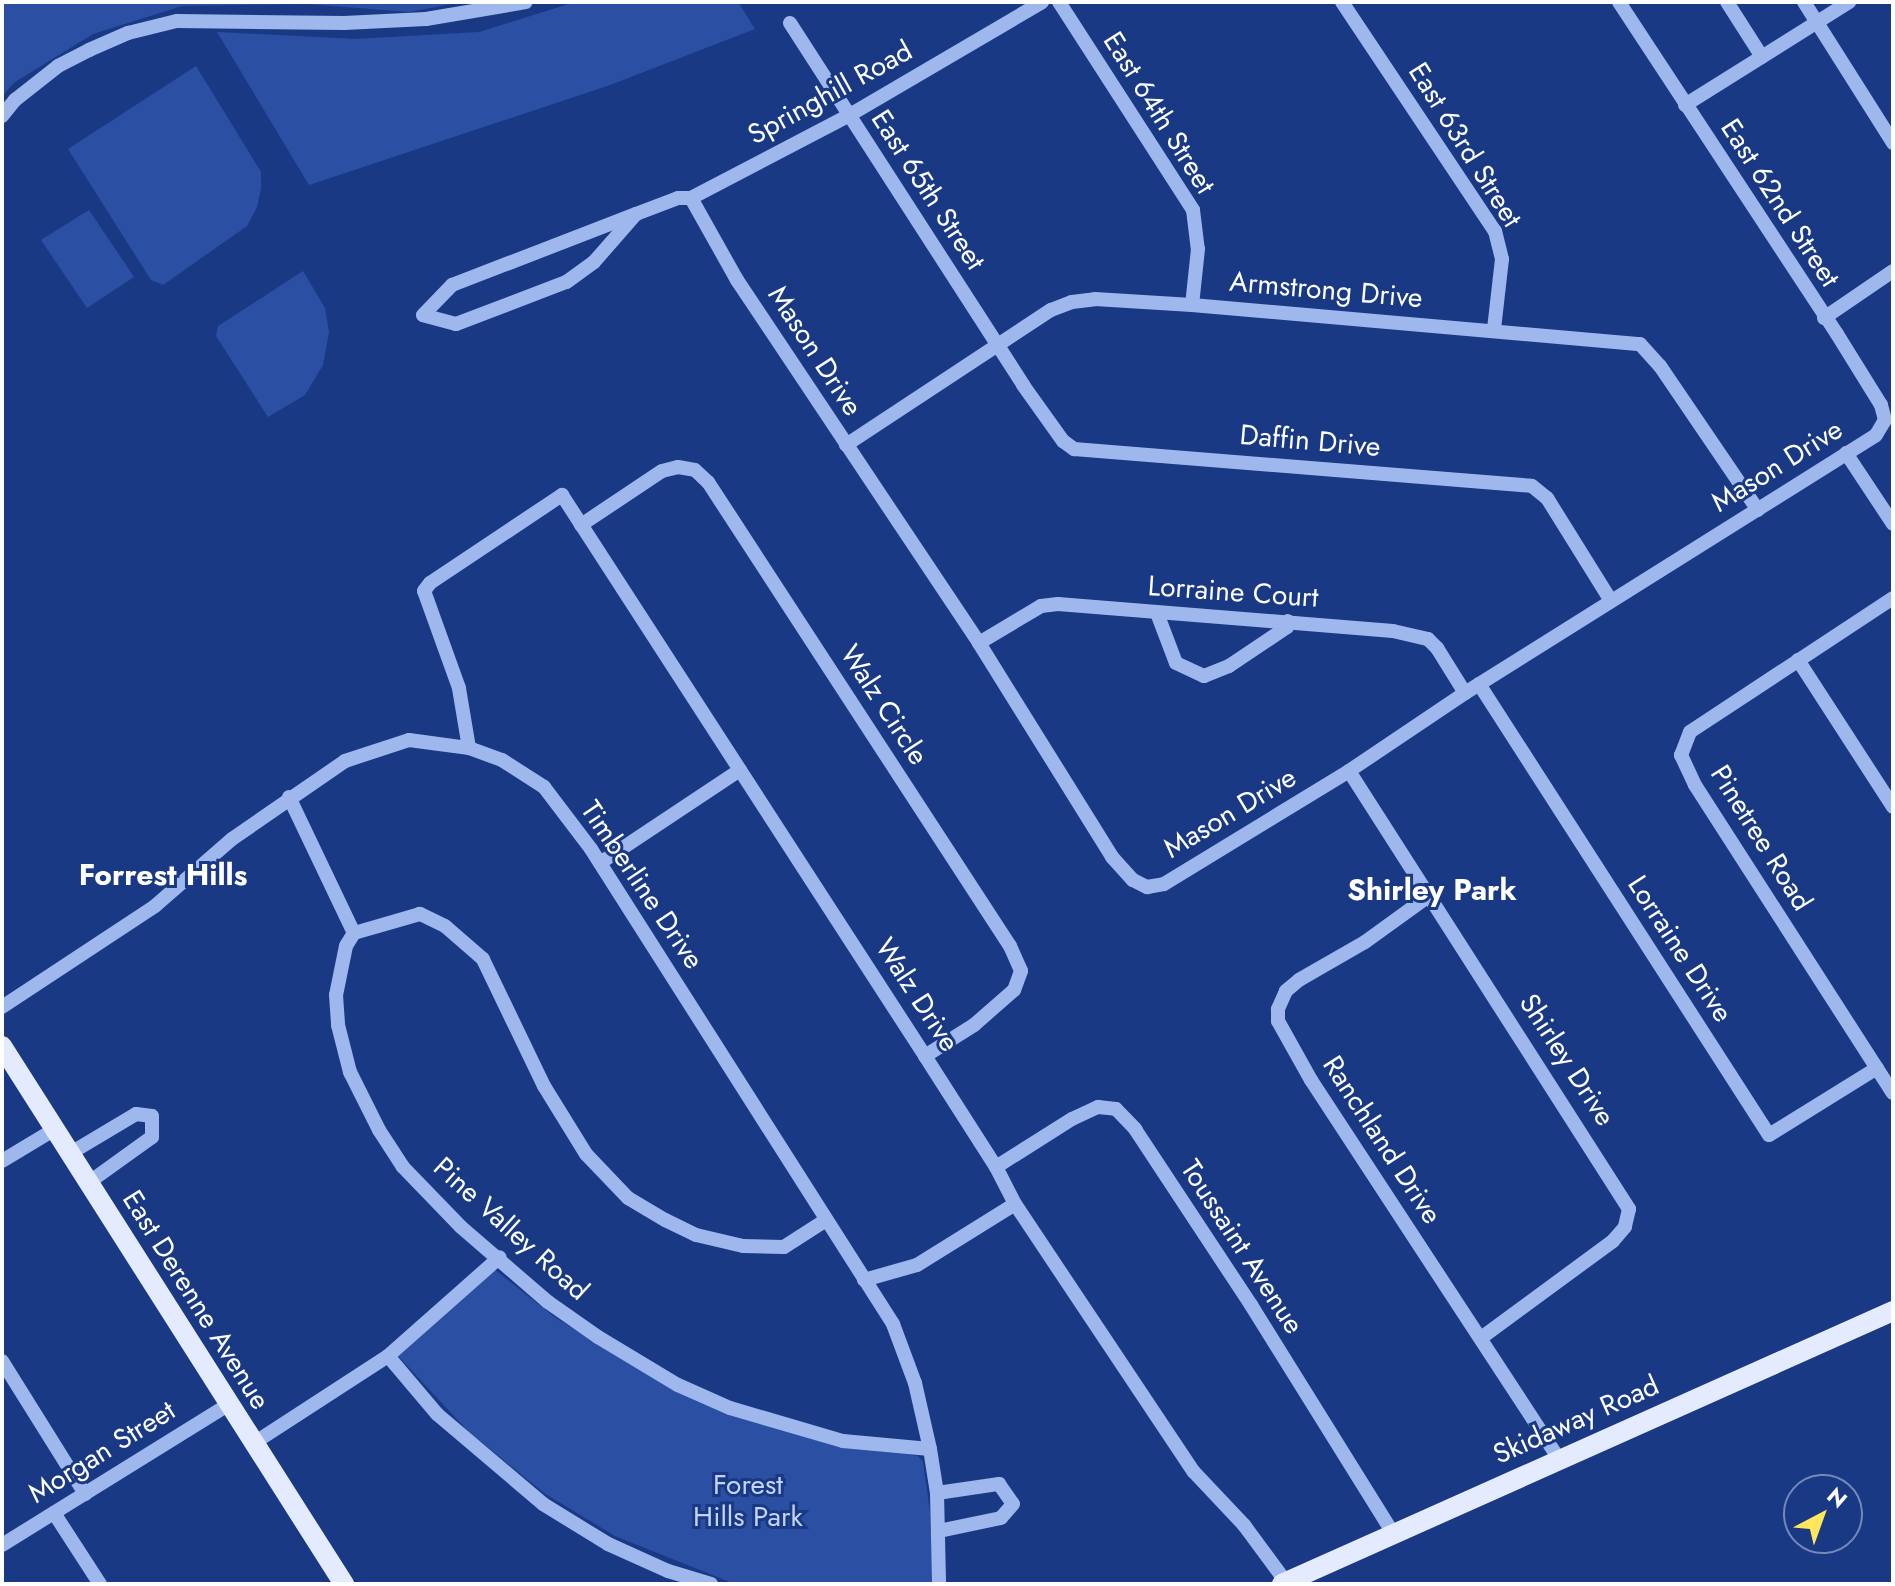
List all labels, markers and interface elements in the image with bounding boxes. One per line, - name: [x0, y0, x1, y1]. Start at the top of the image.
- street label: East 64th Street: [1096, 26, 1222, 200]
- street label: Springhill Road: [742, 34, 918, 152]
- street label: East 63rd Street: [1401, 57, 1529, 233]
- street label: East 65th Street: [864, 104, 992, 276]
- street label: East 62nd Street: [1713, 113, 1847, 293]
- street label: Armstrong Drive: [1228, 265, 1424, 315]
- street label: Mason Drive: [761, 280, 869, 422]
- street label: Mason Drive: [1705, 413, 1849, 519]
- street label: Daffin Drive: [1238, 418, 1382, 464]
- street label: Lorraine Court: [1147, 569, 1319, 615]
- street label: Walz Circle: [833, 639, 935, 771]
- street label: Pinetree Road: [1703, 759, 1819, 917]
- street label: Mason Drive: [1158, 760, 1302, 866]
- street label: Timberline Drive: [573, 795, 711, 975]
- district label: Forrest Hills: [79, 857, 247, 893]
- street label: Lorraine Drive: [1620, 870, 1740, 1028]
- district label: Shirley Park: [1347, 872, 1517, 908]
- street label: Walz Drive: [868, 932, 966, 1058]
- street label: Shirley Drive: [1512, 988, 1622, 1132]
- street label: Ranchland Drive: [1315, 1050, 1449, 1230]
- street label: Pine Valley Road: [426, 1151, 596, 1307]
- street label: Toussaint Avenue: [1173, 1154, 1311, 1340]
- street label: East Derenne Avenue: [115, 1184, 277, 1416]
- street label: Skidaway Road: [1488, 1369, 1664, 1471]
- street label: Morgan Street: [23, 1394, 181, 1510]
- park label: Forest Hills Park: [693, 1468, 803, 1534]
- north arrow: [1783, 1474, 1863, 1554]
- text: N: [1820, 1480, 1855, 1515]

